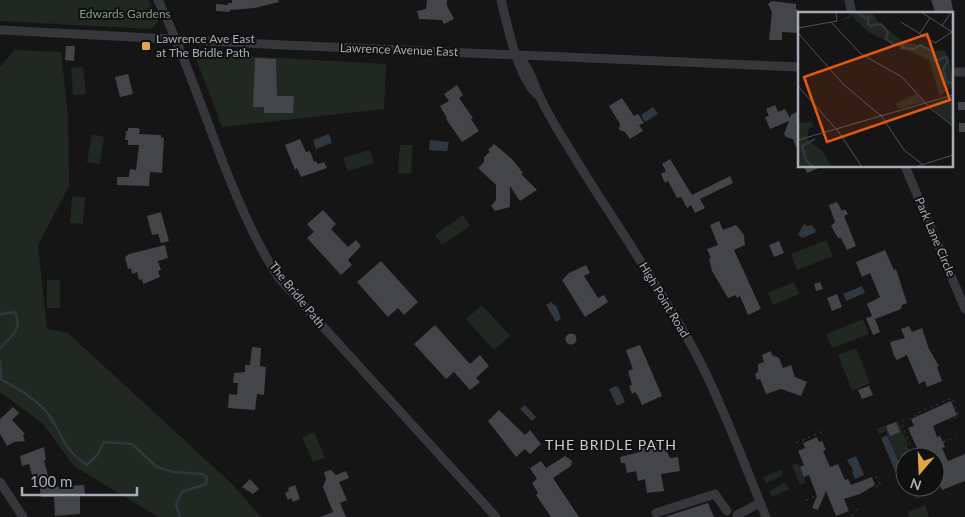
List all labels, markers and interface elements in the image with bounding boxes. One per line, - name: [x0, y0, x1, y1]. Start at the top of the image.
- park label: Edwards Gardens: [79, 6, 171, 21]
- inset map: [798, 12, 952, 168]
- place label: Lawrence Ave East at The Bridle Path: [156, 31, 255, 60]
- marker: Lawrence Ave East at The Bridle Path: [140, 40, 152, 52]
- street label: Lawrence Avenue East: [340, 40, 459, 59]
- street label: Park Lane Circle: [912, 195, 959, 279]
- street label: The Bridle Path: [266, 259, 329, 331]
- street label: High Point Road: [636, 259, 693, 340]
- district label: THE BRIDLE PATH: [545, 436, 677, 453]
- north arrow: [895, 447, 945, 497]
- scale bar: [22, 464, 138, 496]
- text: 100 m: [30, 472, 72, 490]
- text: N: [908, 475, 923, 495]

